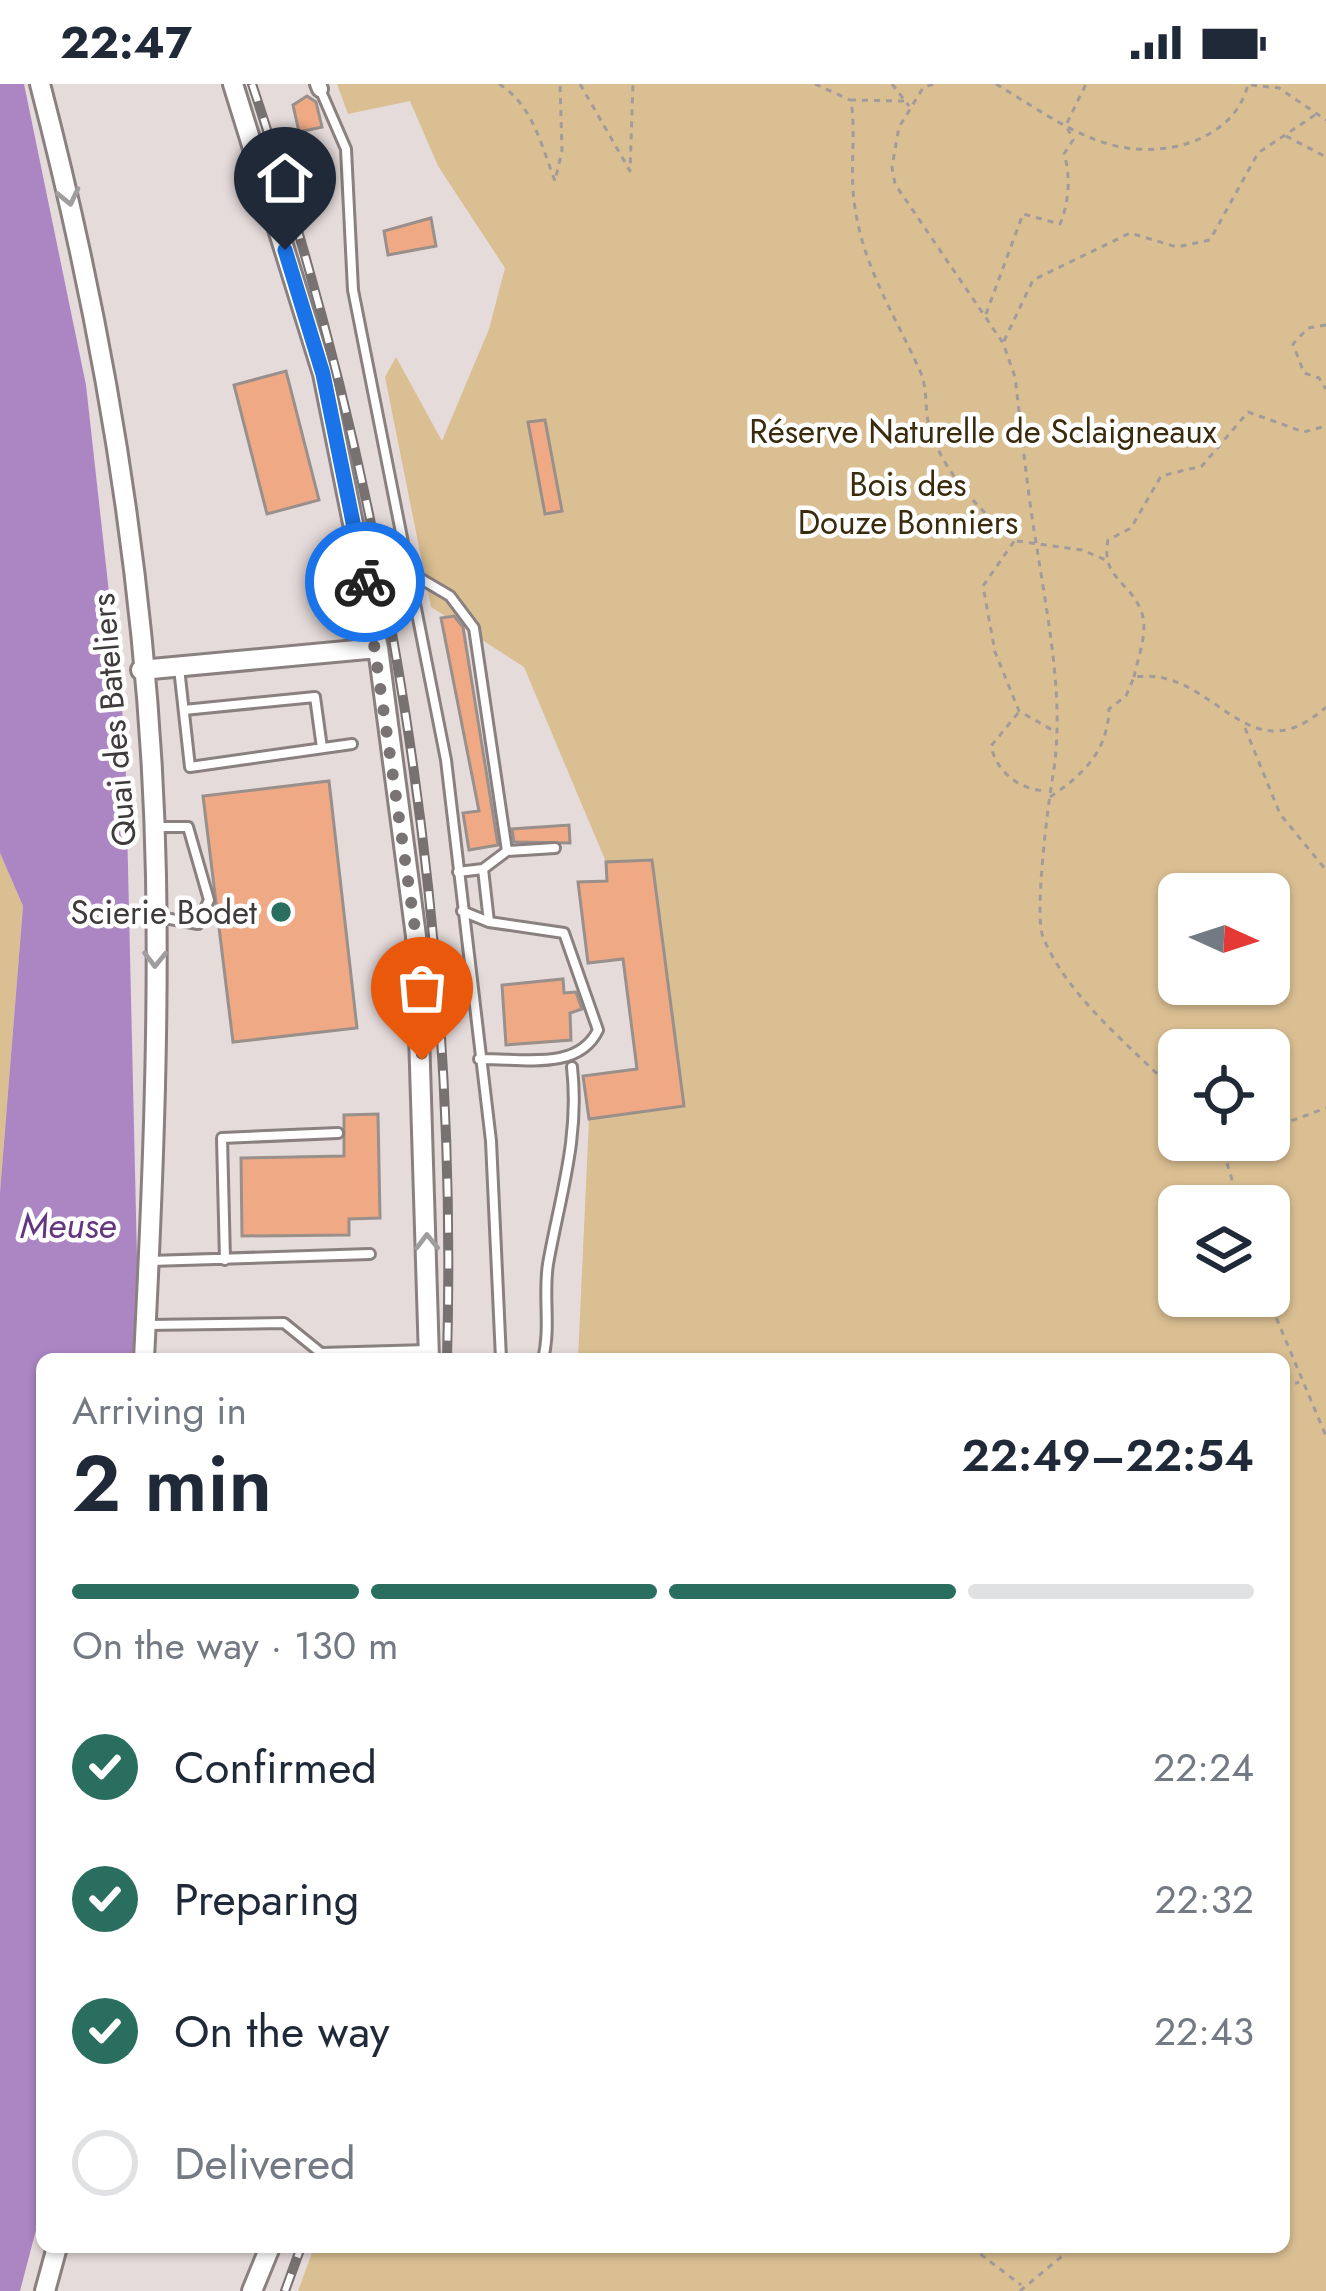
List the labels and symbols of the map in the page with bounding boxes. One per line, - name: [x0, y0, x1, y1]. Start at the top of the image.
- pin: [234, 127, 336, 250]
- one-way arrow: [55, 187, 80, 207]
- park label: Réserve Naturelle de Sclaigneaux: [749, 408, 1217, 455]
- park label: Bois des Douze Bonniers: [798, 461, 1018, 546]
- courier: [305, 522, 425, 642]
- street label: Quai des Bateliers: [79, 592, 148, 848]
- north arrow: [1158, 873, 1290, 1005]
- place label: Scierie Bodet: [71, 889, 257, 936]
- marker: Scierie Bodet: [268, 899, 294, 925]
- pin: [371, 937, 473, 1060]
- one-way arrow: [142, 951, 168, 969]
- water label: Meuse: [20, 1199, 116, 1251]
- one-way arrow: [415, 1232, 441, 1251]

